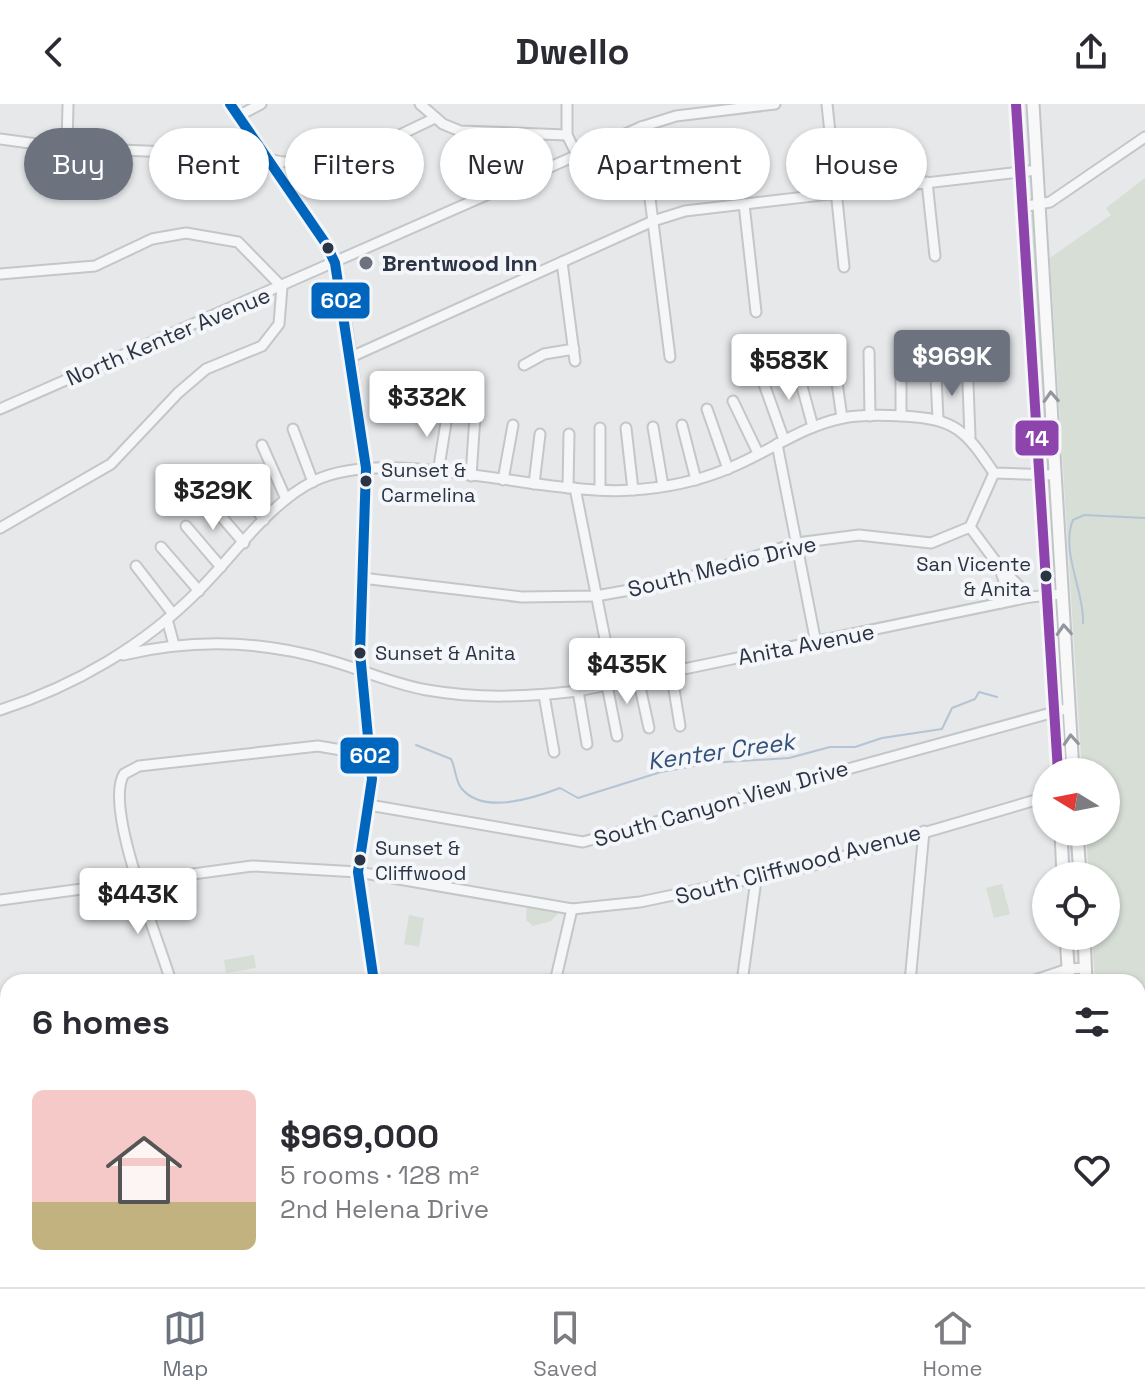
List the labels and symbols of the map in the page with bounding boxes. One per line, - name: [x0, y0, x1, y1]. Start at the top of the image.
- unlabelled marker: [320, 240, 336, 256]
- place label: Brentwood Inn: [382, 249, 538, 277]
- marker: Brentwood Inn: [357, 254, 375, 272]
- street label: North Kenter Avenue: [62, 280, 274, 392]
- line badge: 602: [310, 281, 371, 320]
- text: 602: [321, 286, 361, 314]
- pin: $969K: [896, 330, 1008, 398]
- pin: $583K: [733, 334, 845, 402]
- pin: $332K: [371, 371, 483, 439]
- one-way arrow: [1043, 390, 1060, 403]
- line badge: 14: [1014, 419, 1060, 457]
- text: 14: [1025, 424, 1049, 452]
- place label: Sunset & Carmelina: [381, 457, 475, 508]
- pin: $329K: [157, 464, 269, 532]
- marker: Sunset & Carmelina: [358, 473, 374, 489]
- street label: South Medio Drive: [625, 529, 819, 603]
- place label: San Vicente & Anita: [916, 551, 1031, 602]
- marker: San Vicente & Anita: [1038, 568, 1054, 584]
- street label: Anita Avenue: [735, 617, 877, 671]
- one-way arrow: [1056, 623, 1073, 636]
- pin: $435K: [571, 638, 683, 706]
- place label: Sunset & Anita: [375, 640, 515, 666]
- marker: Sunset & Anita: [352, 645, 368, 661]
- water label: Kenter Creek: [646, 725, 800, 777]
- one-way arrow: [1063, 733, 1080, 746]
- line badge: 602: [339, 736, 400, 775]
- text: 602: [350, 741, 390, 769]
- street label: South Canyon View Drive: [590, 753, 852, 853]
- north arrow: [1032, 758, 1120, 846]
- street label: South Cliffwood Avenue: [672, 818, 924, 910]
- place label: Sunset & Cliffwood: [375, 835, 466, 886]
- marker: Sunset & Cliffwood: [352, 852, 368, 868]
- pin: $443K: [82, 868, 194, 936]

